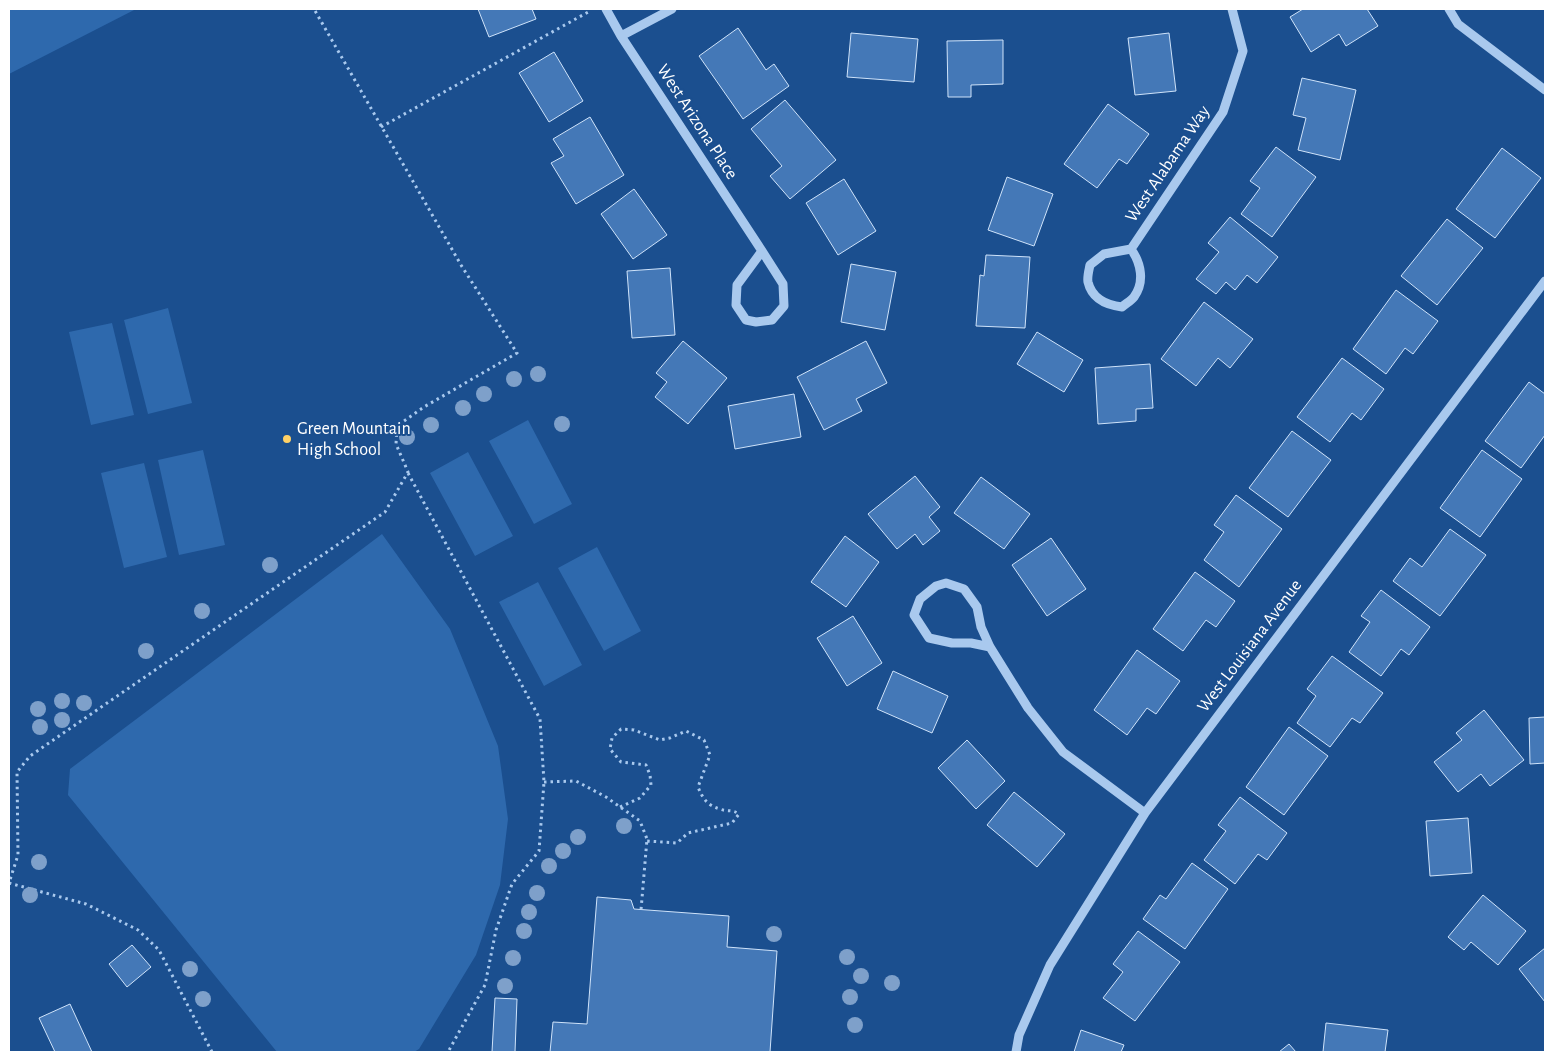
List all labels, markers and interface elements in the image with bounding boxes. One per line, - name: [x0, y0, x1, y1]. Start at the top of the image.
- street label: West Arizona Place: [653, 61, 741, 183]
- street label: West Alabama Way: [1122, 102, 1214, 225]
- place label: Green Mountain High School: [297, 420, 411, 459]
- marker: Green Mountain High School: [281, 433, 293, 445]
- street label: West Louisiana Avenue: [1194, 576, 1306, 716]

